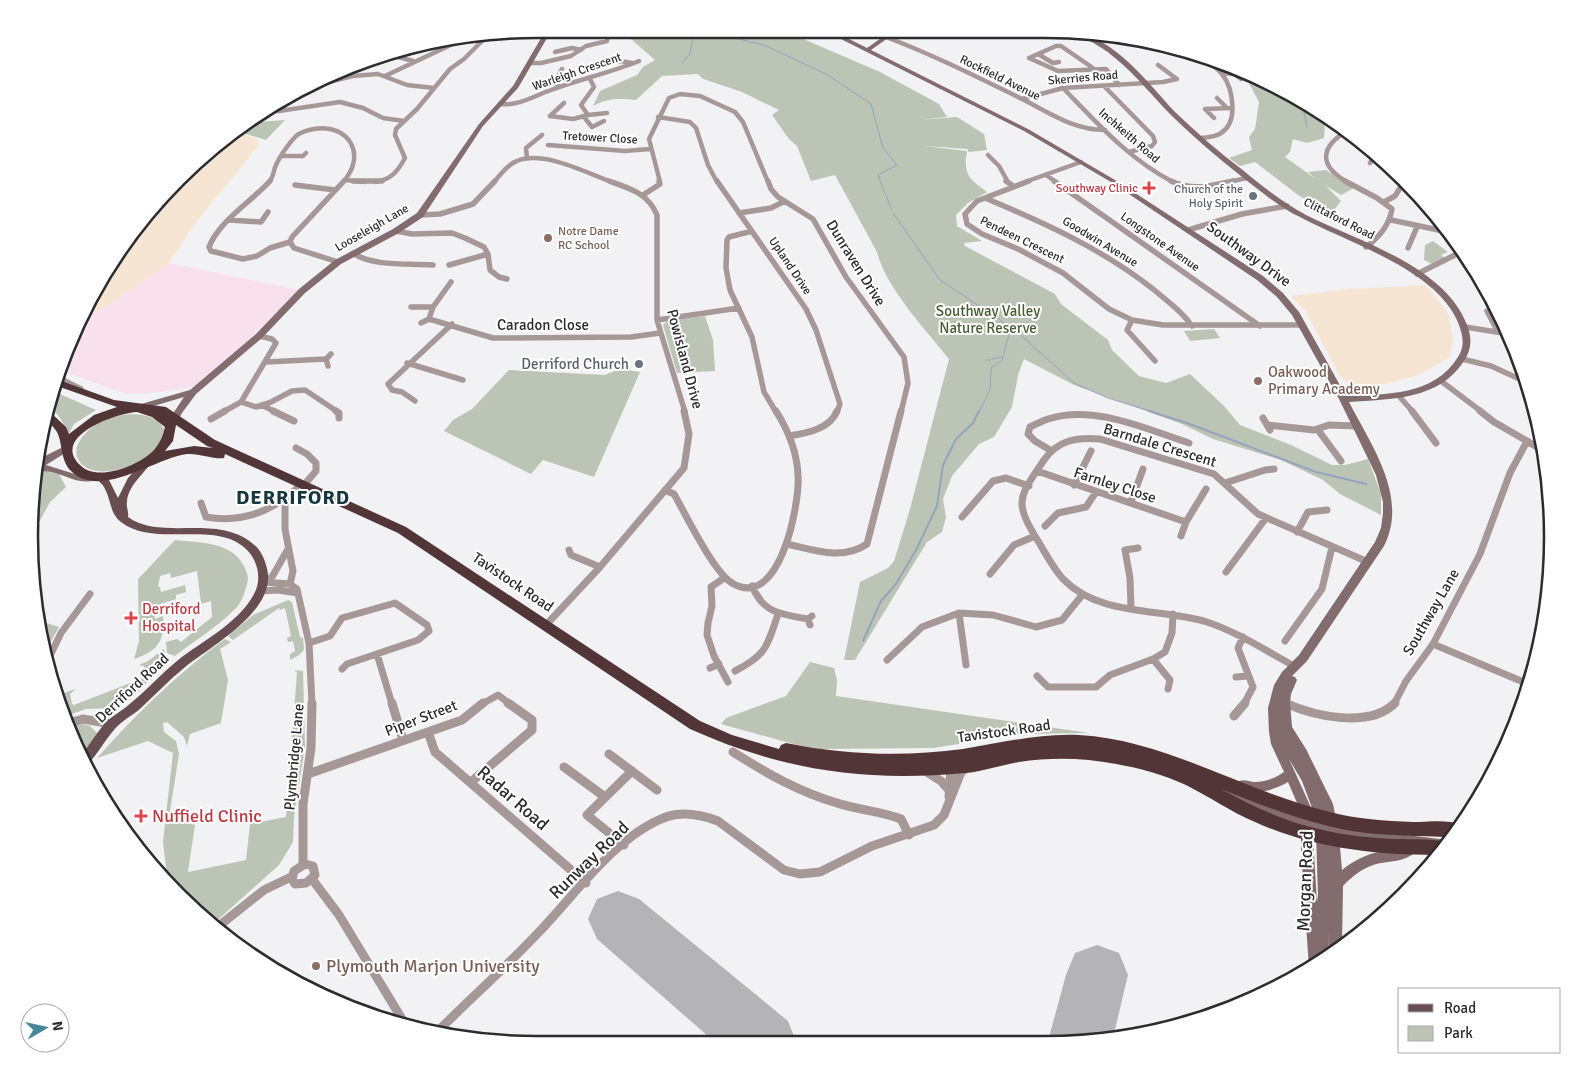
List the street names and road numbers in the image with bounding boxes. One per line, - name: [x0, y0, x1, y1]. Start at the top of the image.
- street label: Warleigh Crescent: [530, 50, 624, 94]
- street label: Rockfield Avenue: [957, 52, 1043, 104]
- street label: Skerries Road: [1047, 67, 1119, 89]
- street label: Inchkeith Road: [1095, 105, 1163, 167]
- street label: Tretower Close: [562, 129, 638, 147]
- street label: Clittaford Road: [1301, 195, 1377, 243]
- street label: Looseleigh Lane: [332, 201, 412, 255]
- street label: Longstone Avenue: [1117, 209, 1203, 275]
- street label: Pendeen Crescent: [978, 213, 1066, 267]
- street label: Goodwin Avenue: [1060, 214, 1140, 270]
- street label: Dunraven Drive: [822, 217, 890, 309]
- street label: Southway Drive: [1203, 217, 1295, 291]
- street label: Upland Drive: [765, 234, 815, 298]
- street label: Powisland Drive: [663, 307, 707, 411]
- street label: Caradon Close: [497, 316, 589, 334]
- street label: Barndale Crescent: [1101, 419, 1219, 471]
- street label: Farnley Close: [1071, 463, 1159, 507]
- street label: Tavistock Road: [469, 548, 557, 616]
- street label: Southway Lane: [1399, 566, 1463, 658]
- street label: Derriford Road: [92, 649, 173, 727]
- street label: Piper Street: [382, 696, 460, 740]
- street label: Plymbridge Lane: [280, 703, 308, 811]
- street label: Tavistock Road: [956, 716, 1052, 746]
- street label: Radar Road: [473, 761, 553, 835]
- street label: Runway Road: [545, 817, 633, 903]
- street label: Morgan Road: [1292, 830, 1318, 932]

